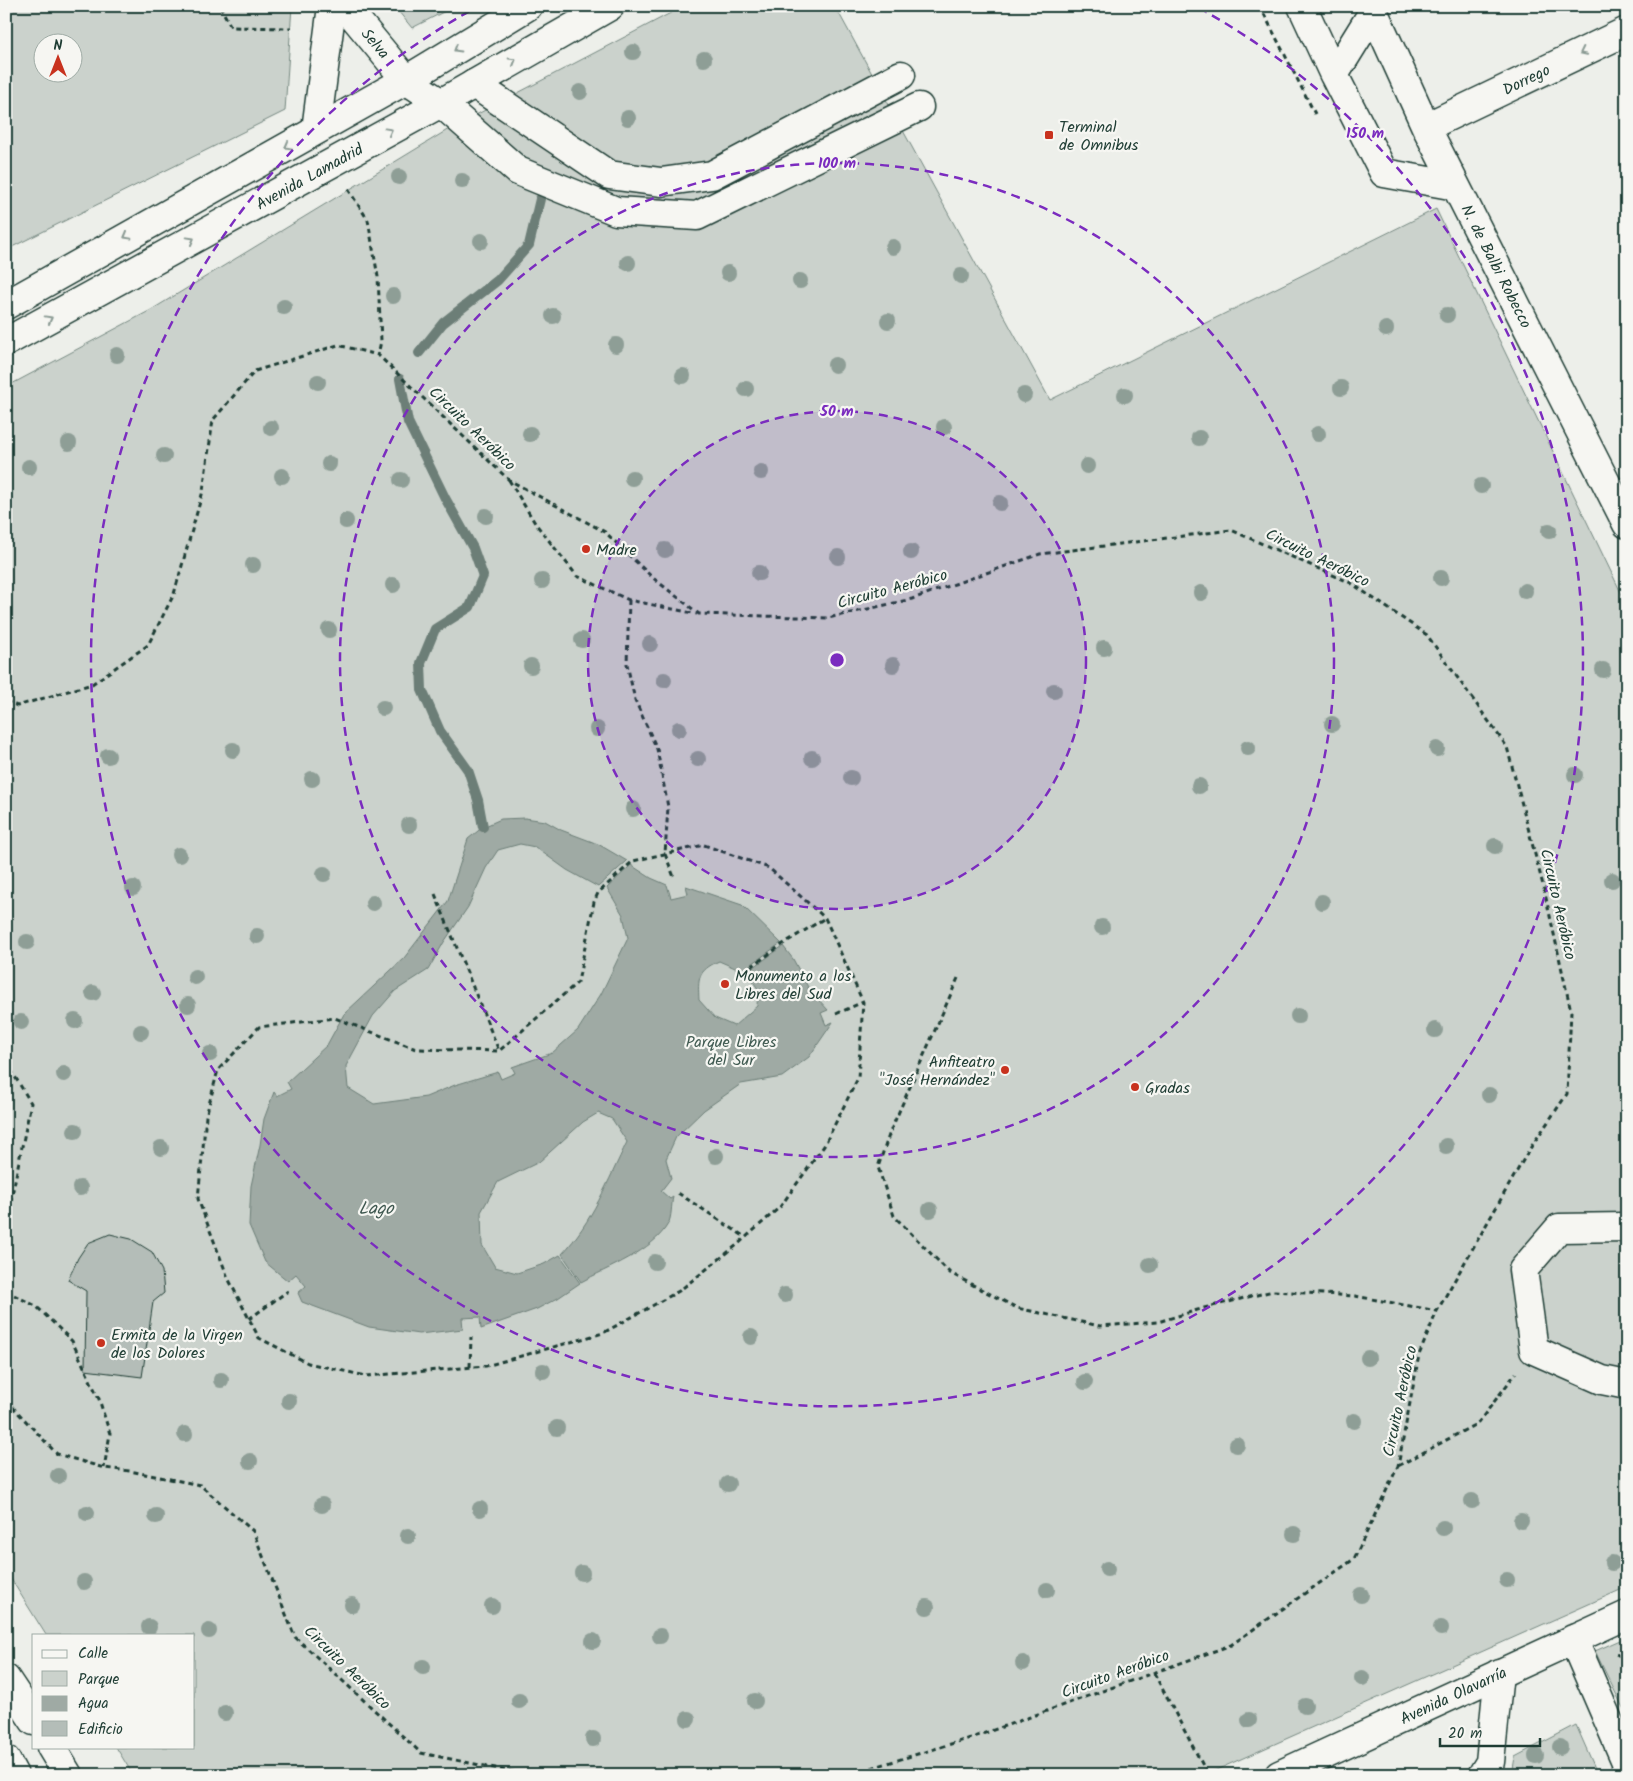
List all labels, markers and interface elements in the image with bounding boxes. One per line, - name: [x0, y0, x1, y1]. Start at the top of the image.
- street label: Selva: [354, 23, 395, 65]
- north arrow: [32, 32, 82, 82]
- text: N: [54, 35, 63, 57]
- one-way arrow: [453, 43, 462, 53]
- one-way arrow: [1579, 46, 1588, 56]
- one-way arrow: [508, 58, 517, 68]
- street label: Dorrego: [1499, 58, 1555, 103]
- place label: Terminal de Omnibus: [1059, 115, 1139, 158]
- text: 150 m: [1346, 122, 1384, 146]
- one-way arrow: [384, 127, 393, 137]
- marker: Terminal de Omnibus: [1043, 129, 1055, 141]
- street label: Avenida Lamadrid: [251, 137, 369, 217]
- one-way arrow: [284, 140, 293, 150]
- text: 100 m: [818, 152, 856, 176]
- street label: N. de Balbi Robecco: [1454, 200, 1538, 333]
- one-way arrow: [124, 230, 133, 240]
- one-way arrow: [186, 237, 195, 247]
- one-way arrow: [44, 315, 53, 325]
- street label: Circuito Aeróbico: [423, 381, 521, 477]
- text: 50 m: [819, 400, 854, 424]
- street label: Circuito Aeróbico: [1261, 522, 1374, 594]
- place label: Madre: [596, 538, 637, 563]
- marker: Madre: [580, 543, 592, 555]
- street label: Circuito Aeróbico: [834, 563, 950, 616]
- centre of rings: [828, 651, 846, 669]
- street label: Circuito Aeróbico: [1533, 846, 1582, 962]
- place label: Monumento a los Libres del Sud: [735, 964, 852, 1007]
- marker: Monumento a los Libres del Sud: [719, 978, 731, 990]
- park label: Parque Libres del Sur: [686, 1030, 777, 1073]
- place label: Anfiteatro "José Hernández": [879, 1050, 996, 1093]
- marker: Anfiteatro "José Hernández": [999, 1064, 1011, 1076]
- place label: Gradas: [1145, 1076, 1190, 1101]
- marker: Gradas: [1129, 1081, 1141, 1093]
- water label: Lago: [359, 1195, 395, 1224]
- place label: Ermita de la Virgen de los Dolores: [111, 1323, 243, 1366]
- marker: Ermita de la Virgen de los Dolores: [95, 1337, 107, 1349]
- street label: Circuito Aeróbico: [1376, 1343, 1424, 1459]
- street label: Circuito Aeróbico: [298, 1620, 396, 1716]
- legend: [32, 1634, 195, 1748]
- text: Calle: [78, 1642, 108, 1666]
- street label: Circuito Aeróbico: [1058, 1643, 1173, 1706]
- street label: Avenida Olavarría: [1396, 1661, 1511, 1732]
- text: Parque: [78, 1668, 119, 1692]
- text: Agua: [78, 1692, 109, 1716]
- scale bar: [1440, 1716, 1540, 1748]
- text: Edificio: [78, 1718, 123, 1742]
- text: 20 m: [1448, 1722, 1482, 1746]

